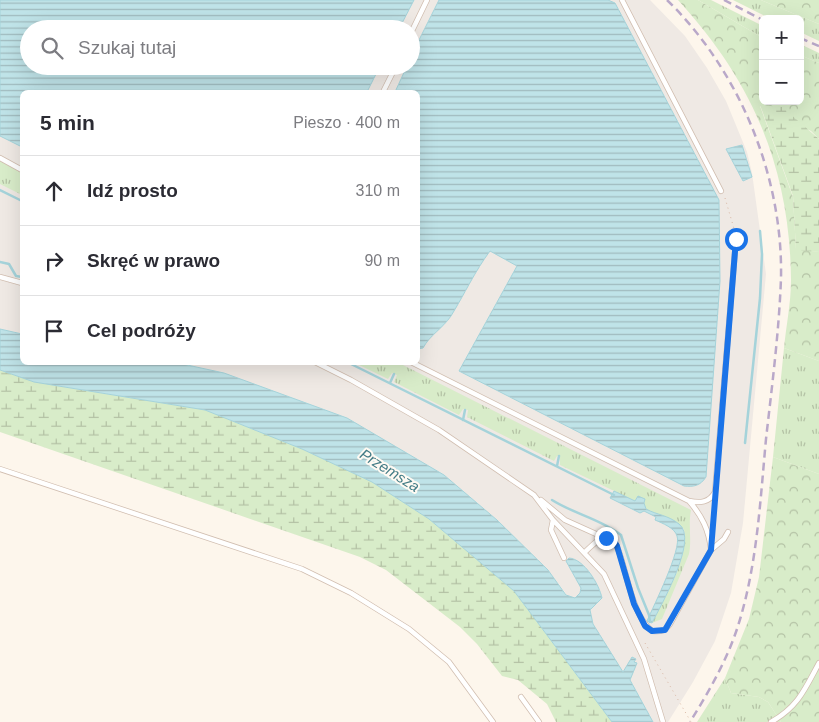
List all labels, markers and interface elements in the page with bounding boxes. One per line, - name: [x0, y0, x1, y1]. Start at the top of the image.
- map controls: [759, 15, 804, 105]
- button: +: [759, 15, 804, 60]
- search box: [20, 20, 420, 75]
- icon: search: [38, 34, 66, 62]
- text: Szukaj tutaj: [78, 37, 176, 58]
- button: −: [759, 60, 804, 105]
- text: 5 min: [40, 111, 95, 134]
- text: Pieszo · 400 m: [293, 114, 400, 131]
- icon: ahead: [40, 177, 68, 205]
- text: Idź prosto: [87, 180, 178, 201]
- text: 310 m: [356, 182, 400, 199]
- route start: [725, 228, 748, 251]
- icon: right: [40, 247, 68, 275]
- text: Skręć w prawo: [87, 250, 220, 271]
- text: 90 m: [364, 252, 400, 269]
- icon: arrive: [40, 317, 68, 345]
- text: Cel podróży: [87, 320, 196, 341]
- water label: Przemsza: [357, 445, 423, 495]
- route end: [595, 527, 618, 550]

